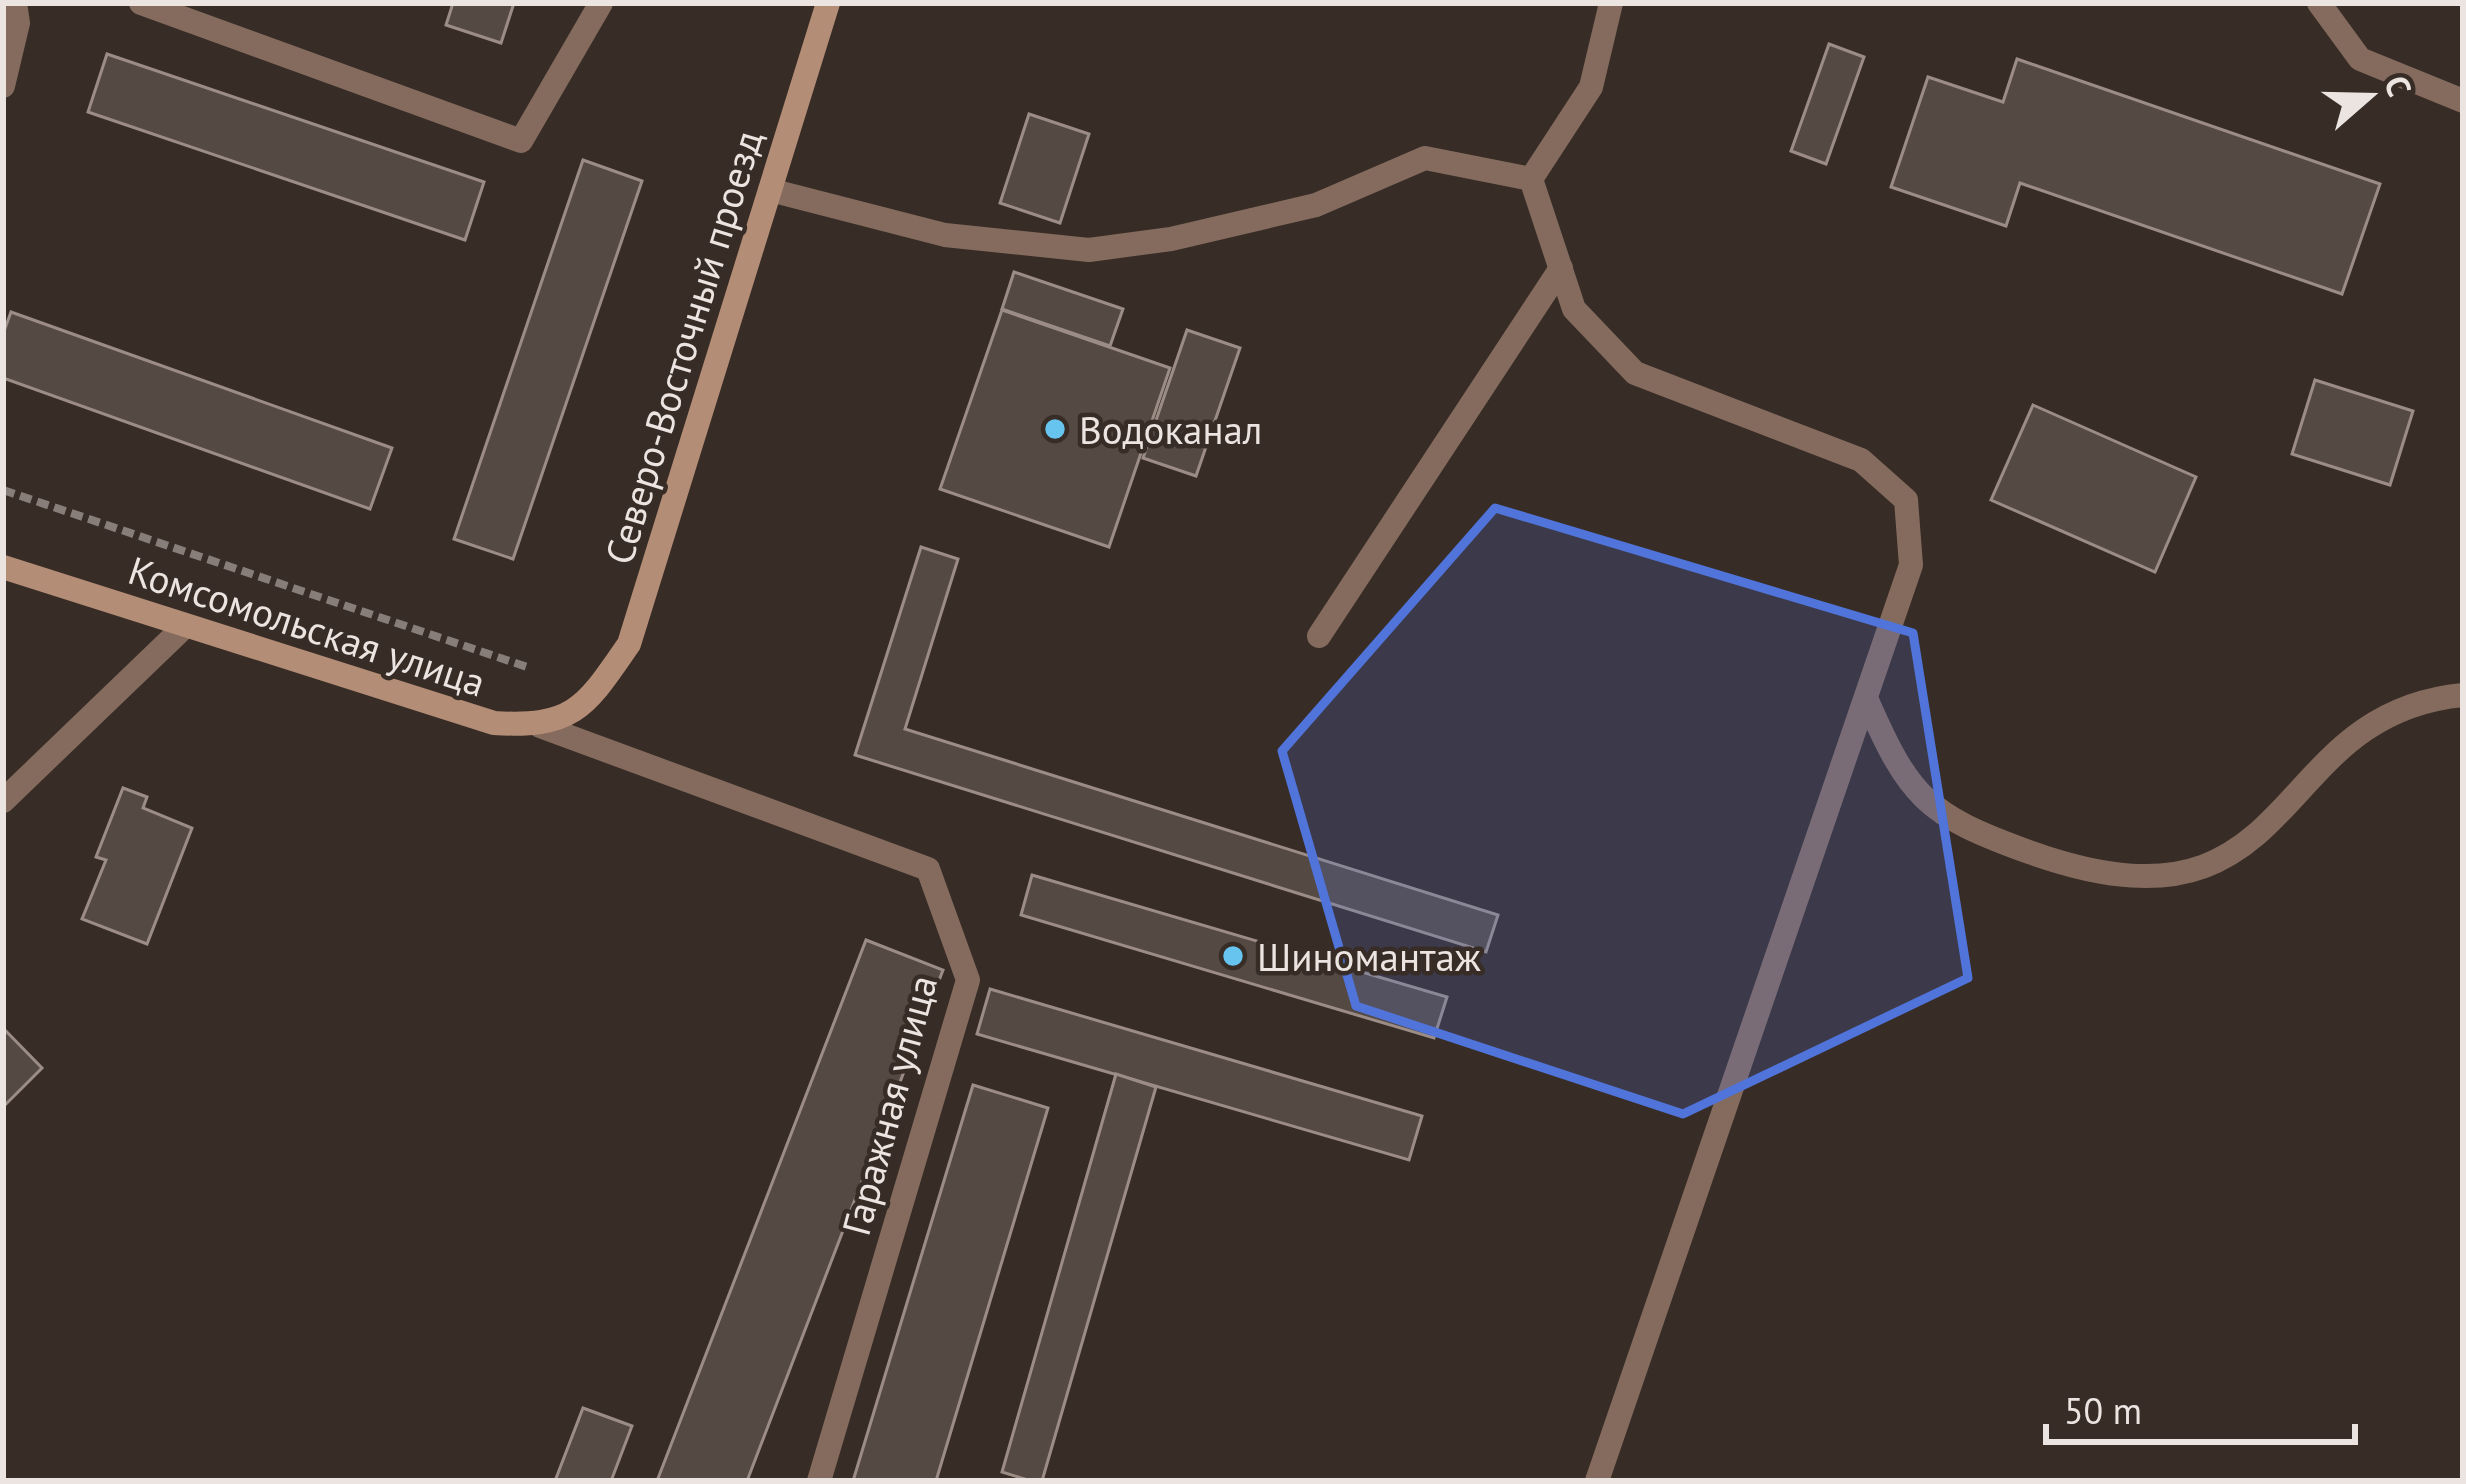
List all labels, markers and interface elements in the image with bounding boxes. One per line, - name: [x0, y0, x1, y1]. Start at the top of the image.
- north arrow: [2310, 36, 2430, 156]
- text: С: [2375, 70, 2422, 102]
- street label: Северо-Восточный проезд: [593, 124, 773, 570]
- place label: Водоканал: [1079, 404, 1262, 455]
- marker: Водоканал: [1042, 416, 1068, 442]
- street label: Комсомольская улица: [122, 544, 492, 708]
- place label: Шиномантаж: [1257, 931, 1481, 982]
- marker: Шиномантаж: [1220, 943, 1246, 969]
- street label: Гаражная улица: [830, 969, 948, 1241]
- scale bar: [2046, 1370, 2355, 1444]
- text: 50 m: [2064, 1387, 2142, 1434]

